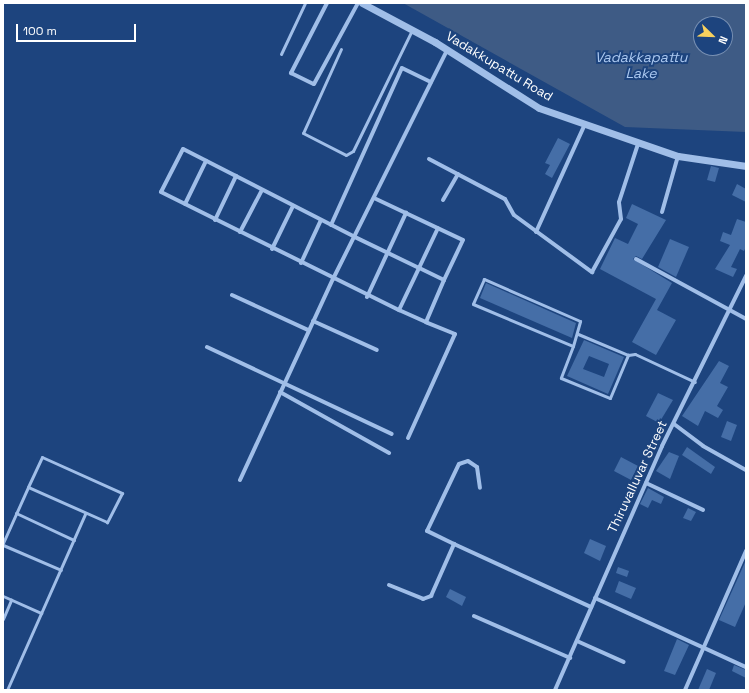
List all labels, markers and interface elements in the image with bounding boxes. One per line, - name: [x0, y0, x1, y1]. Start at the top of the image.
- scale bar: [18, 16, 138, 42]
- north arrow: [693, 16, 733, 56]
- text: 100 m: [23, 23, 57, 39]
- street label: Vadakkupattu Road: [443, 29, 555, 105]
- text: N: [715, 34, 731, 46]
- water label: Vadakkapattu Lake: [595, 49, 687, 82]
- street label: Thiruvalluvar Street: [605, 418, 671, 536]

